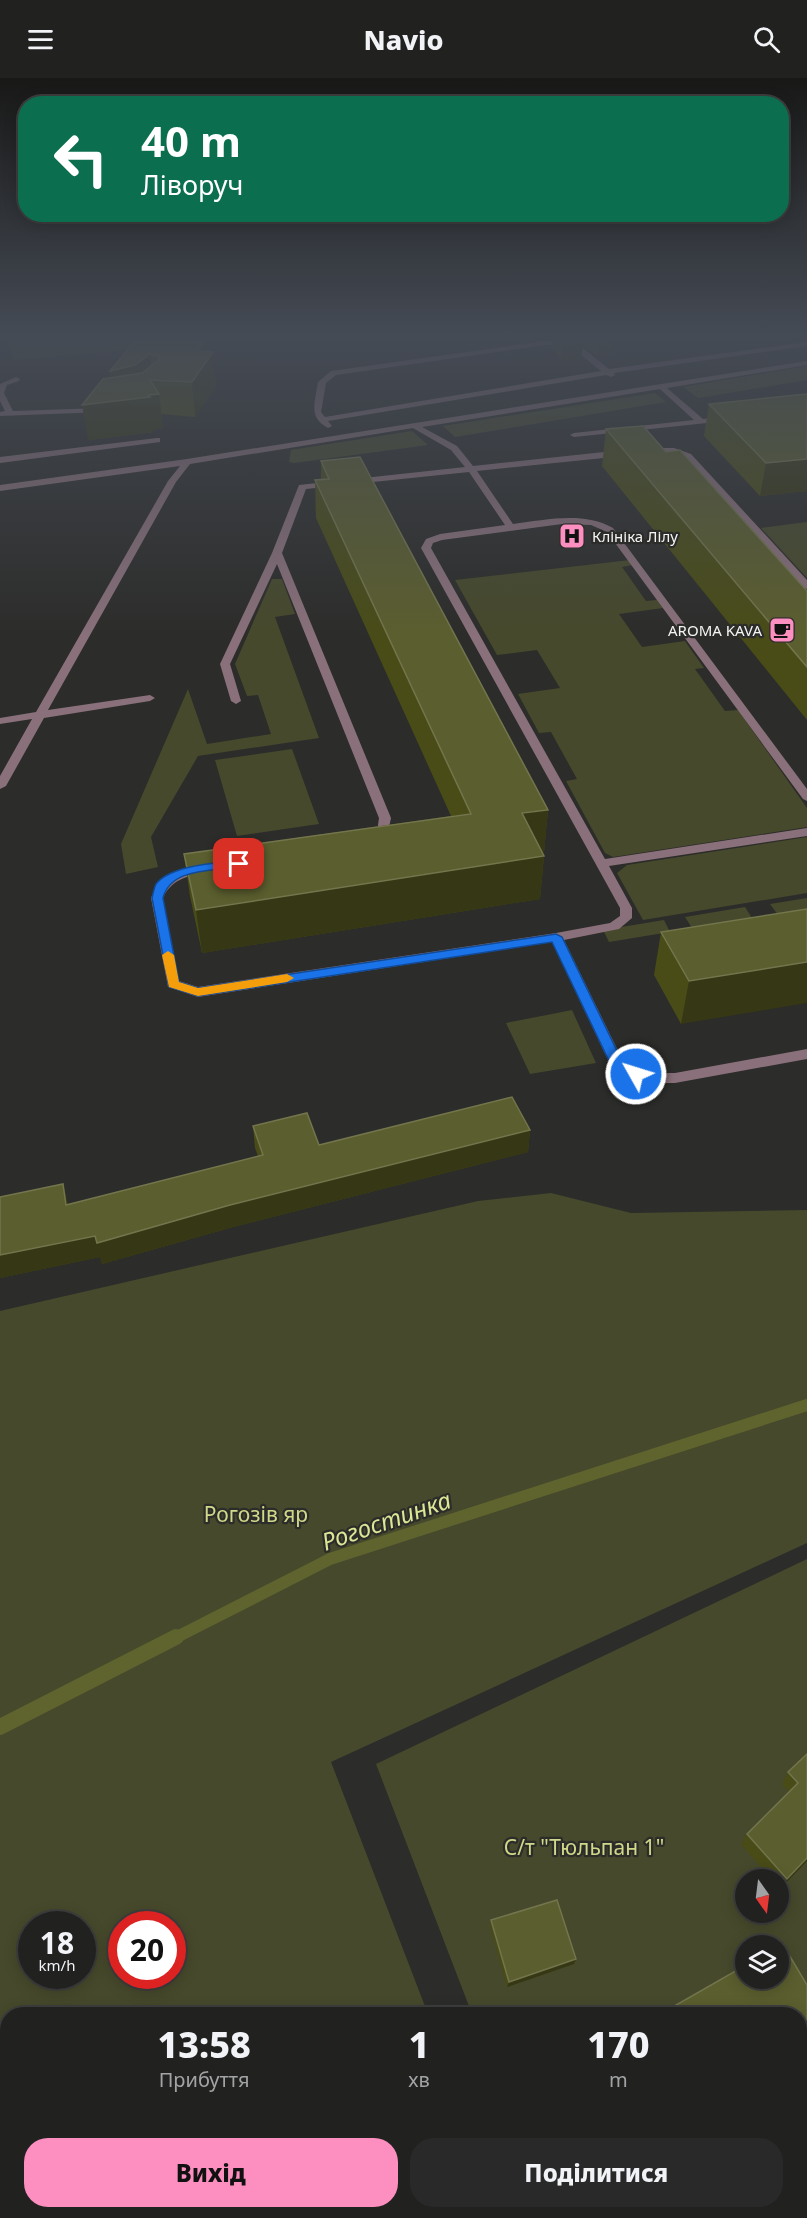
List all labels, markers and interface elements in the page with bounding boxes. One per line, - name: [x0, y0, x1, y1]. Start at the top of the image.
- text: Navio: [363, 21, 444, 58]
- icon: menu: [24, 23, 57, 56]
- icon: search: [750, 23, 783, 56]
- text: 40 m: [141, 112, 241, 169]
- icon: left: [42, 120, 120, 198]
- text: Ліворуч: [141, 166, 243, 203]
- hospital icon: Клініка Лілу: [557, 521, 587, 551]
- place label: Клініка Лілу: [592, 526, 678, 546]
- cafe icon: AROMA KAVA: [767, 615, 797, 645]
- place label: AROMA KAVA: [668, 620, 762, 640]
- pin: [213, 838, 264, 889]
- icon: arrive: [222, 847, 255, 880]
- position arrow: [604, 1042, 668, 1106]
- water label: Рогостинка: [317, 1482, 455, 1558]
- park label: Рогозів яр: [204, 1500, 308, 1528]
- park label: С/т "Тюльпан 1": [504, 1833, 664, 1861]
- north arrow: [735, 1869, 789, 1923]
- map controls: [735, 1869, 789, 1989]
- speed limit sign: 20: [108, 1911, 186, 1989]
- text: 18: [40, 1922, 74, 1963]
- button: layers: [735, 1935, 789, 1989]
- text: km/h: [39, 1955, 75, 1975]
- text: 13:58: [157, 2020, 251, 2069]
- text: 1: [409, 2020, 429, 2069]
- text: 170: [587, 2020, 650, 2069]
- text: Прибуття: [159, 2066, 250, 2093]
- text: хв: [408, 2066, 430, 2093]
- text: m: [609, 2066, 628, 2093]
- button: Вихід: [24, 2138, 398, 2207]
- button: Поділитися: [410, 2138, 783, 2207]

